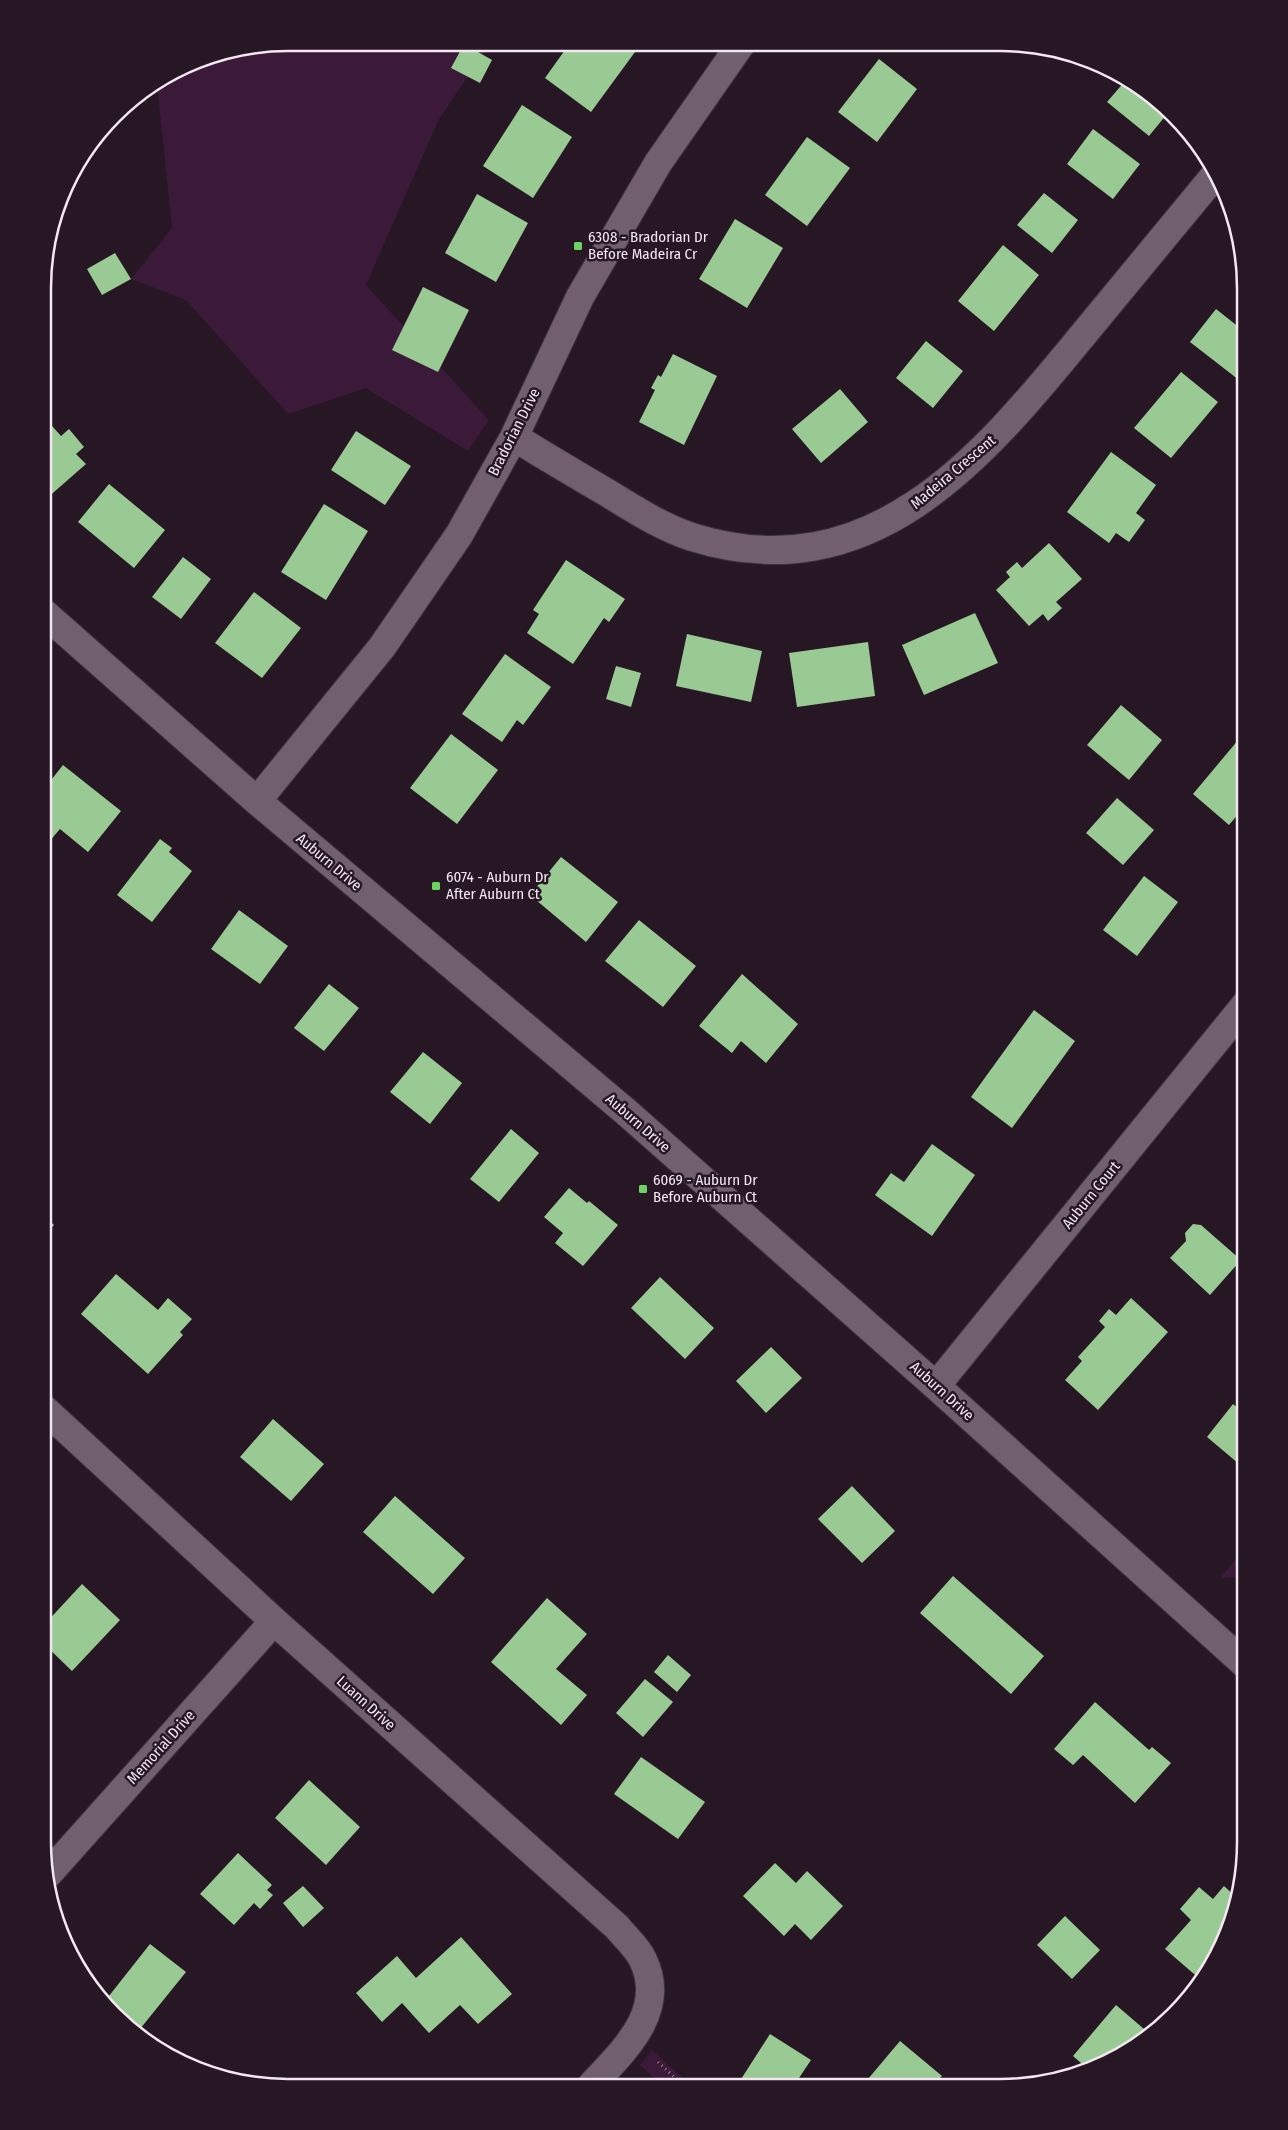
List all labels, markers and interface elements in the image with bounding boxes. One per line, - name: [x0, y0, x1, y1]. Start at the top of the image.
- place label: 6308 - Bradorian Dr Before Madeira Cr: [588, 228, 709, 263]
- marker: 6308 - Bradorian Dr Before Madeira Cr: [572, 240, 584, 252]
- street label: Bradorian Drive: [484, 385, 544, 479]
- street label: Madeira Crescent: [907, 431, 999, 513]
- street label: Auburn Drive: [293, 829, 365, 895]
- place label: 6074 - Auburn Dr After Auburn Ct: [446, 868, 549, 903]
- marker: 6074 - Auburn Dr After Auburn Ct: [430, 880, 442, 892]
- street label: Auburn Drive: [602, 1090, 674, 1156]
- street label: Auburn Court: [1058, 1158, 1124, 1232]
- place label: 6069 - Auburn Dr Before Auburn Ct: [653, 1171, 758, 1206]
- marker: 6069 - Auburn Dr Before Auburn Ct: [637, 1183, 649, 1195]
- street label: Auburn Drive: [906, 1358, 978, 1424]
- street label: Luann Drive: [333, 1672, 399, 1734]
- street label: Memorial Drive: [123, 1706, 199, 1788]

